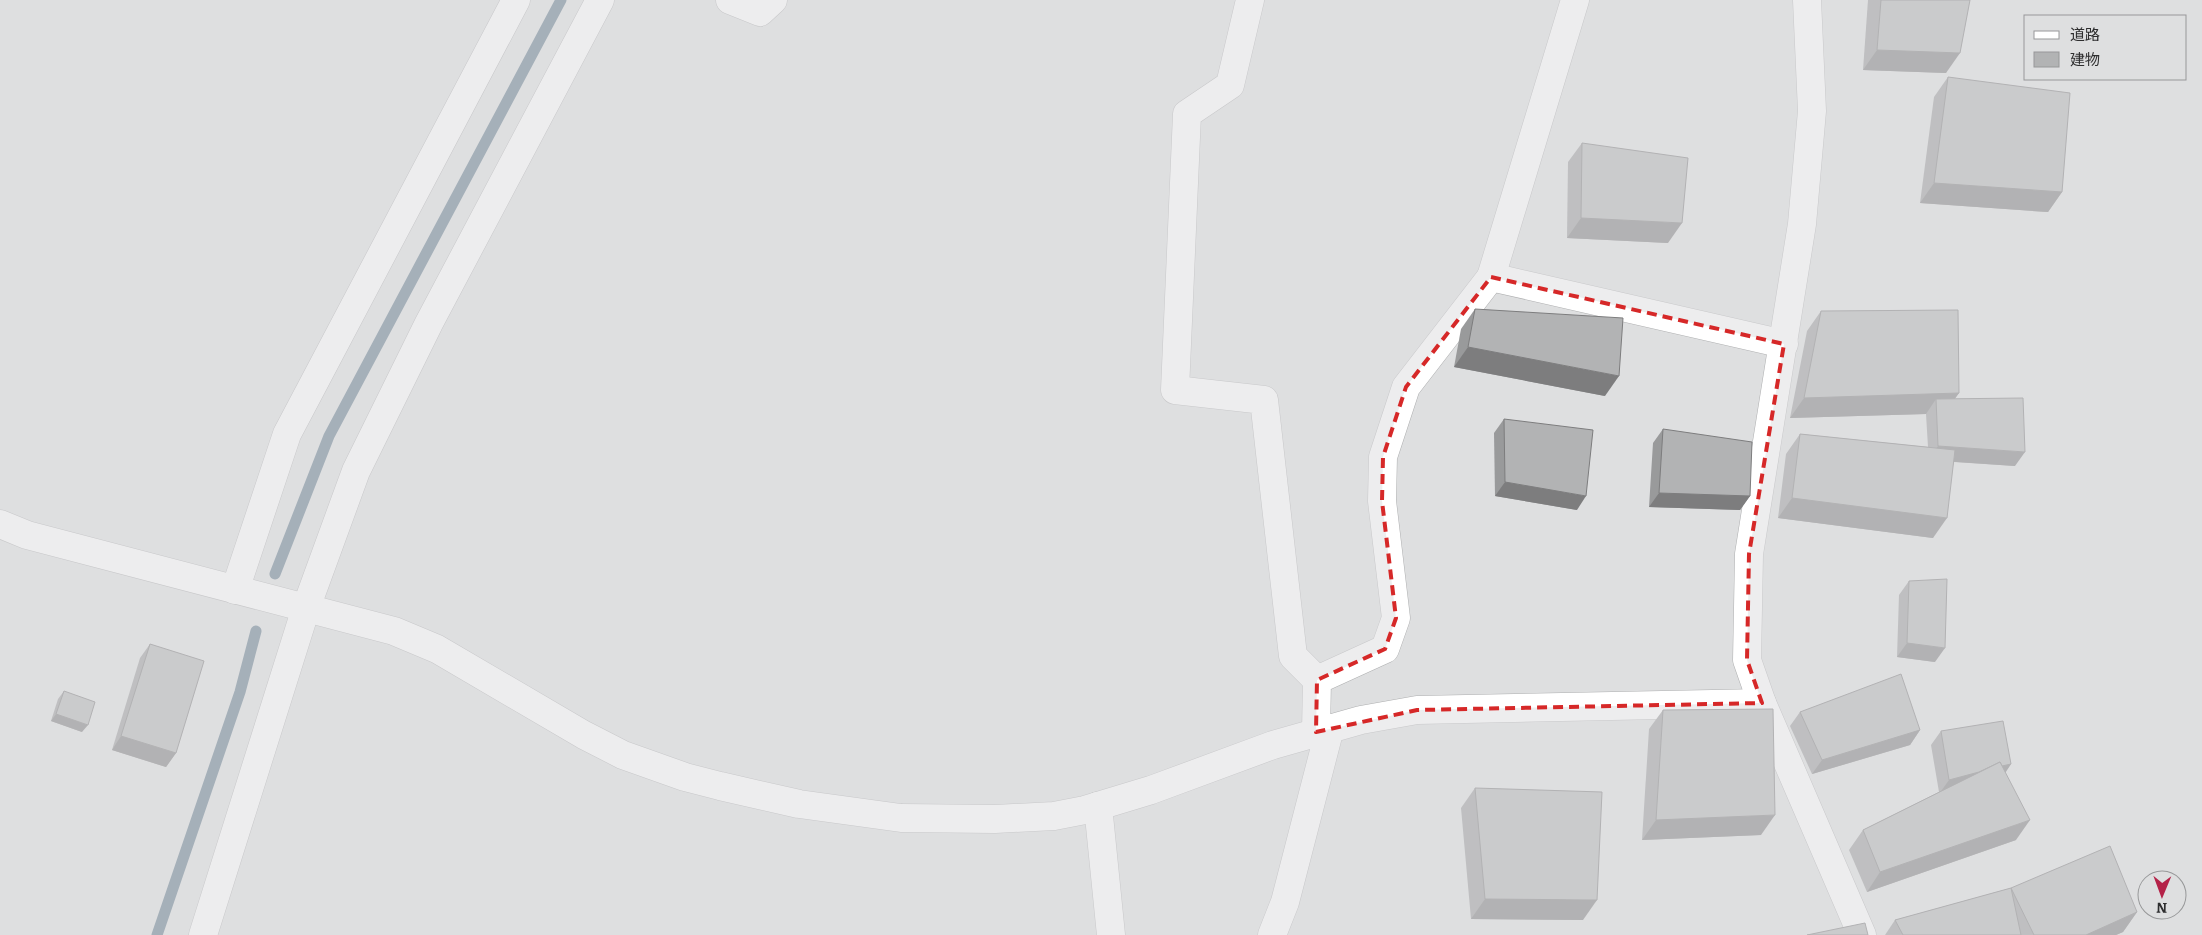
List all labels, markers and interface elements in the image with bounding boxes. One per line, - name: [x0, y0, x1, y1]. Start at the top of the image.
- legend: [2024, 15, 2187, 80]
- text: 道路: [2070, 26, 2100, 44]
- text: 建物: [2070, 51, 2100, 69]
- north arrow: [2137, 870, 2187, 920]
- text: N: [2156, 899, 2167, 916]

